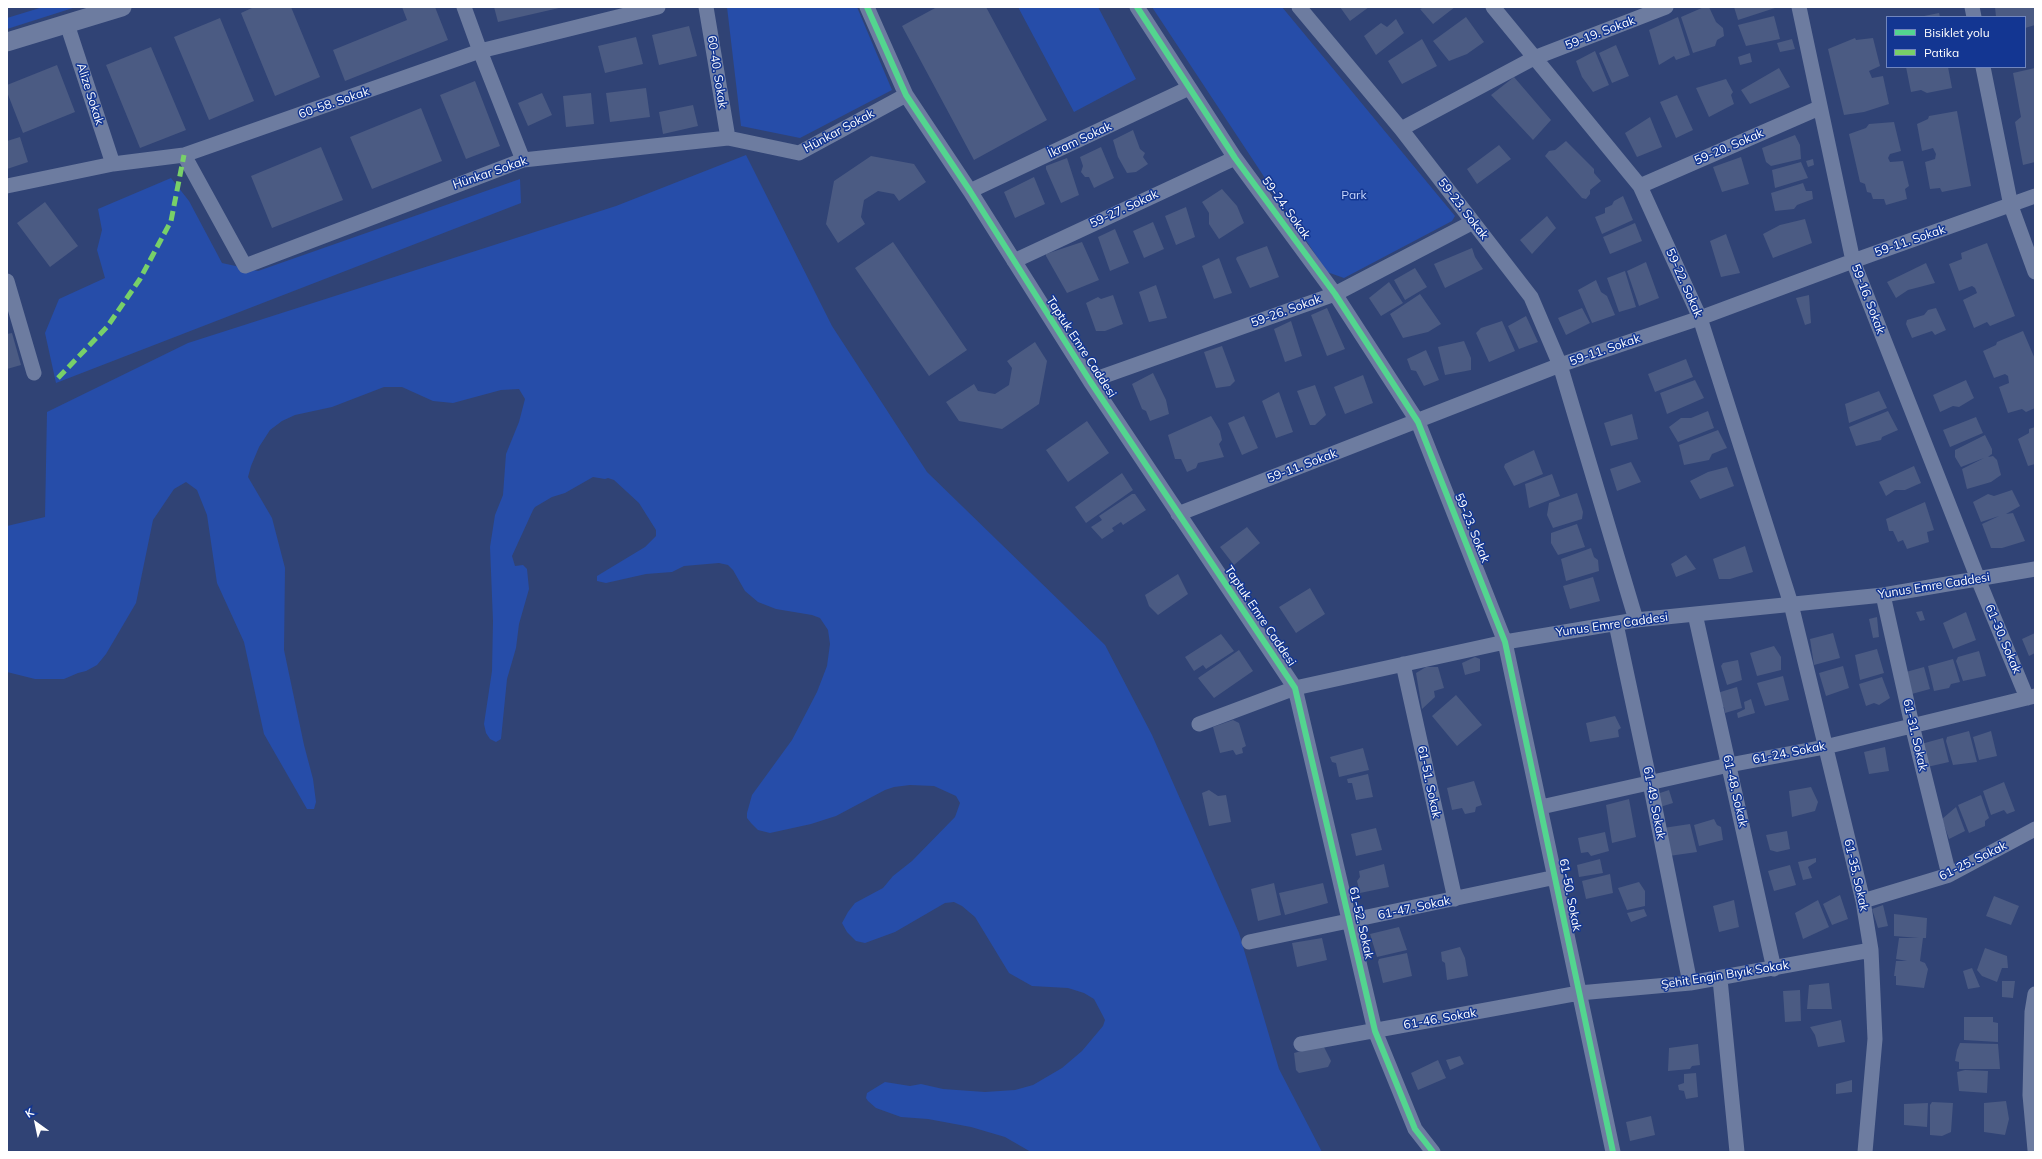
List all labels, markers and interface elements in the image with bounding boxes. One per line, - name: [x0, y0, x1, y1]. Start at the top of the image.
- street label: 59-19. Sokak: [1563, 13, 1637, 53]
- legend: [1886, 16, 2026, 68]
- text: Bisiklet yolu: [1924, 25, 1990, 40]
- street label: 60-40. Sokak: [704, 35, 730, 109]
- text: Patika: [1924, 45, 1959, 60]
- street label: Alize Sokak: [73, 61, 107, 127]
- street label: 60-58. Sokak: [297, 84, 371, 122]
- street label: Hünkar Sokak: [801, 106, 877, 156]
- street label: İkram Sokak: [1046, 119, 1114, 161]
- street label: 59-20. Sokak: [1692, 126, 1766, 168]
- street label: Hünkar Sokak: [451, 154, 529, 192]
- street label: 59-24. Sokak: [1259, 174, 1313, 242]
- street label: 59-23. Sokak: [1435, 176, 1491, 242]
- street label: 59-27. Sokak: [1088, 187, 1160, 231]
- park label: Park: [1341, 188, 1367, 202]
- street label: 59-11. Sokak: [1873, 222, 1947, 260]
- street label: 59-22. Sokak: [1662, 246, 1706, 320]
- street label: 59-16. Sokak: [1848, 262, 1888, 336]
- street label: 59-26. Sokak: [1249, 292, 1323, 330]
- street label: Taptuk Emre Caddesi: [1043, 294, 1119, 400]
- street label: 59-11. Sokak: [1568, 331, 1642, 369]
- street label: 59-11. Sokak: [1265, 446, 1339, 486]
- street label: 59-23. Sokak: [1452, 491, 1492, 565]
- street label: Taptuk Emre Caddesi: [1221, 563, 1299, 669]
- street label: Yunus Emre Caddesi: [1877, 570, 1991, 602]
- street label: 61-30. Sokak: [1982, 602, 2024, 676]
- street label: Yunus Emre Caddesi: [1555, 610, 1669, 640]
- street label: 61-31. Sokak: [1900, 698, 1930, 772]
- street label: 61-24. Sokak: [1751, 739, 1827, 767]
- street label: 61-51. Sokak: [1414, 744, 1444, 820]
- street label: 61-48. Sokak: [1720, 754, 1750, 828]
- street label: 61-49. Sokak: [1640, 765, 1668, 841]
- street label: 61-35. Sokak: [1841, 838, 1871, 912]
- street label: 61-25. Sokak: [1937, 838, 2009, 884]
- street label: 61-50. Sokak: [1556, 857, 1584, 933]
- street label: 61-52. Sokak: [1346, 886, 1376, 960]
- street label: 61-47. Sokak: [1376, 893, 1452, 923]
- street label: Şehit Engin Bıyık Sokak: [1660, 958, 1790, 992]
- street label: 61-46. Sokak: [1402, 1006, 1478, 1032]
- north arrow: [16, 1103, 56, 1143]
- text: K: [23, 1105, 36, 1121]

